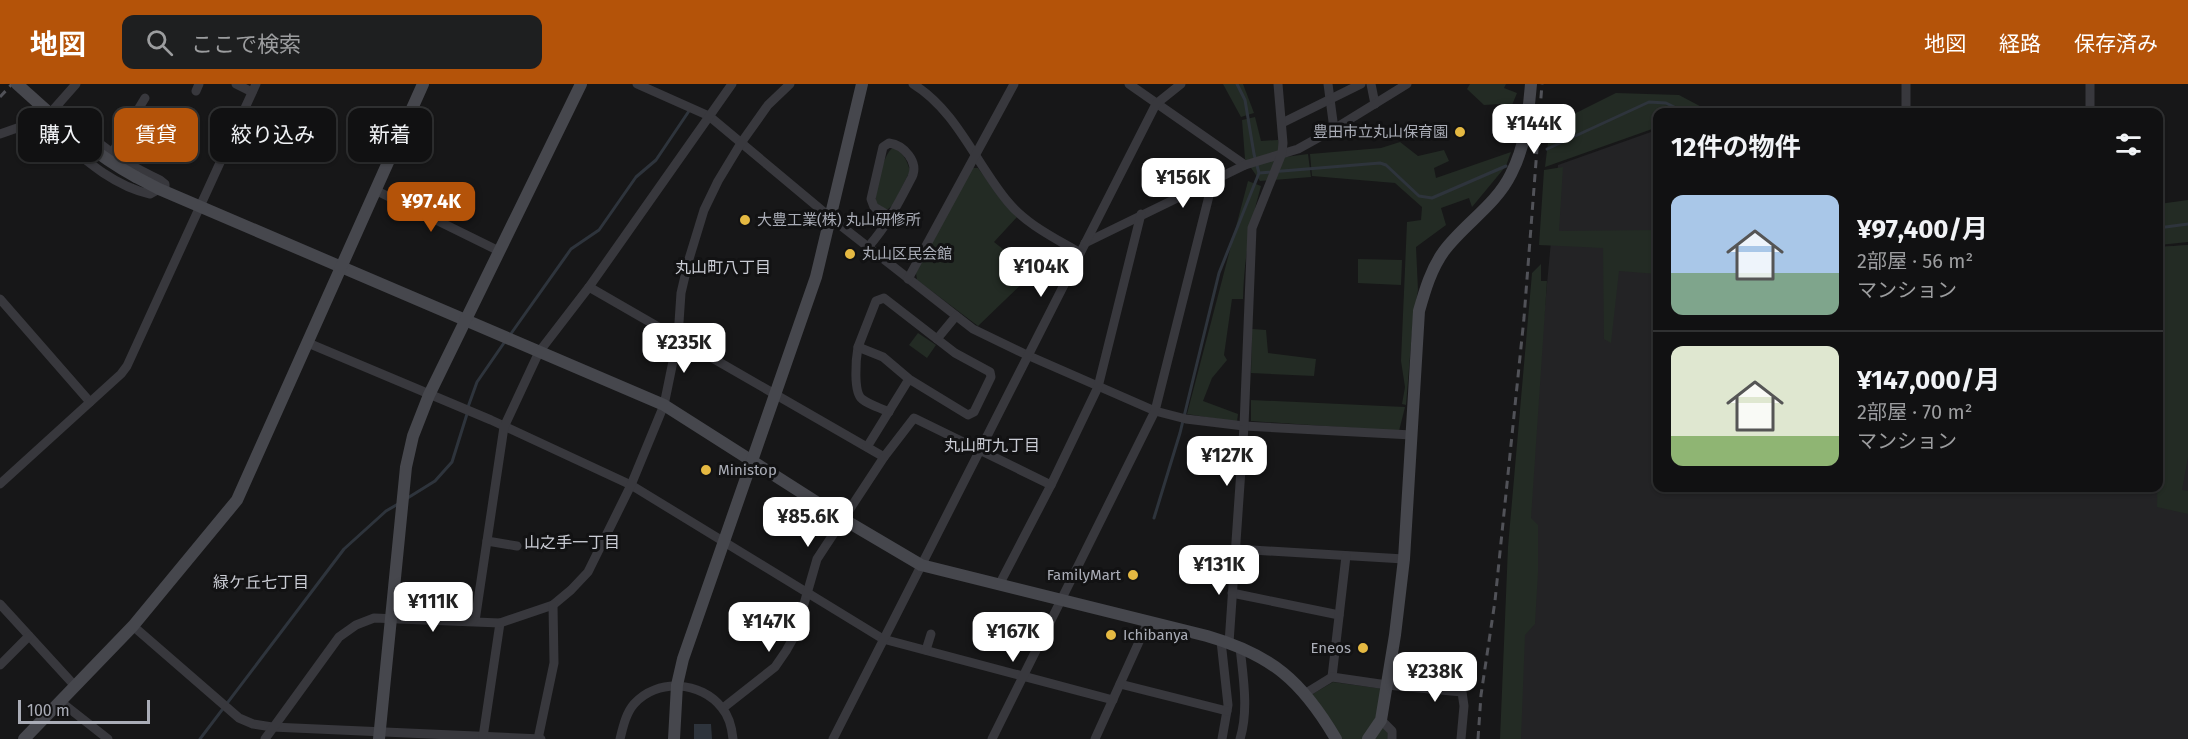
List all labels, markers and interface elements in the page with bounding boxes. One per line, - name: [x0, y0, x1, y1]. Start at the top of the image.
- search box: [122, 15, 542, 69]
- icon: search: [143, 26, 176, 59]
- text: 地図: [30, 28, 86, 61]
- text: ここで検索: [191, 31, 301, 58]
- text: 地図: [1924, 31, 1966, 57]
- text: 経路: [1999, 31, 2041, 57]
- text: 保存済み: [2074, 31, 2158, 57]
- pin: ¥144K: [1492, 104, 1576, 155]
- chip: 購入: [18, 108, 102, 162]
- chip: 賃貸: [114, 108, 198, 162]
- chip: 絞り込み: [210, 108, 336, 162]
- chip: 新着: [348, 108, 432, 162]
- text: ¥144K: [1506, 111, 1562, 135]
- place label: 豊田市立丸山保育園: [1313, 123, 1448, 141]
- marker: 豊田市立丸山保育園: [1453, 125, 1467, 139]
- icon: filters: [2112, 128, 2145, 161]
- text: 12件の物件: [1671, 132, 1801, 163]
- pin: ¥156K: [1141, 158, 1225, 209]
- text: ¥156K: [1156, 165, 1210, 189]
- pin: ¥97.4K: [382, 182, 480, 233]
- text: ¥97.4K: [401, 189, 461, 213]
- place label: 大豊工業(株) 丸山研修所: [757, 211, 921, 229]
- marker: 大豊工業(株) 丸山研修所: [738, 213, 752, 227]
- text: ¥97,400/月: [1857, 214, 1988, 245]
- icon: home: [1719, 219, 1791, 291]
- place label: 丸山区民会館: [862, 245, 952, 263]
- marker: 丸山区民会館: [843, 247, 857, 261]
- pin: ¥104K: [999, 247, 1083, 298]
- text: 2部屋 · 56 m²: [1857, 249, 1973, 273]
- text: ¥104K: [1013, 254, 1069, 278]
- district label: 丸山町八丁目: [675, 258, 771, 277]
- text: マンション: [1857, 278, 1957, 302]
- pin: ¥235K: [642, 323, 726, 374]
- text: ¥235K: [656, 330, 712, 354]
- text: ¥147,000/月: [1857, 365, 2000, 396]
- icon: home: [1719, 370, 1791, 442]
- text: 2部屋 · 70 m²: [1857, 400, 1972, 424]
- text: マンション: [1857, 429, 1957, 453]
- district label: 丸山町九丁目: [944, 436, 1040, 455]
- pin: ¥127K: [1185, 436, 1269, 487]
- text: ¥127K: [1201, 443, 1253, 467]
- place label: Ministop: [718, 461, 777, 479]
- marker: Ministop: [699, 463, 713, 477]
- pin: ¥85.6K: [759, 497, 857, 548]
- text: ¥85.6K: [777, 504, 839, 528]
- district label: 山之手一丁目: [524, 533, 620, 552]
- pin: ¥131K: [1177, 545, 1261, 596]
- text: ¥131K: [1193, 552, 1245, 576]
- place label: FamilyMart: [1047, 566, 1122, 584]
- marker: FamilyMart: [1126, 568, 1140, 582]
- district label: 緑ケ丘七丁目: [213, 573, 309, 592]
- pin: ¥111K: [391, 582, 475, 633]
- text: ¥111K: [408, 589, 458, 613]
- pin: ¥147K: [727, 602, 811, 653]
- text: ¥147K: [743, 609, 795, 633]
- pin: ¥167K: [971, 612, 1055, 663]
- text: ¥167K: [987, 619, 1039, 643]
- place label: Ichibanya: [1123, 626, 1189, 644]
- marker: Ichibanya: [1104, 628, 1118, 642]
- place label: Eneos: [1310, 639, 1351, 657]
- marker: Eneos: [1356, 641, 1370, 655]
- pin: ¥238K: [1393, 652, 1477, 703]
- text: ¥238K: [1407, 659, 1463, 683]
- scale bar: [18, 697, 150, 724]
- text: 100 m: [27, 701, 70, 720]

